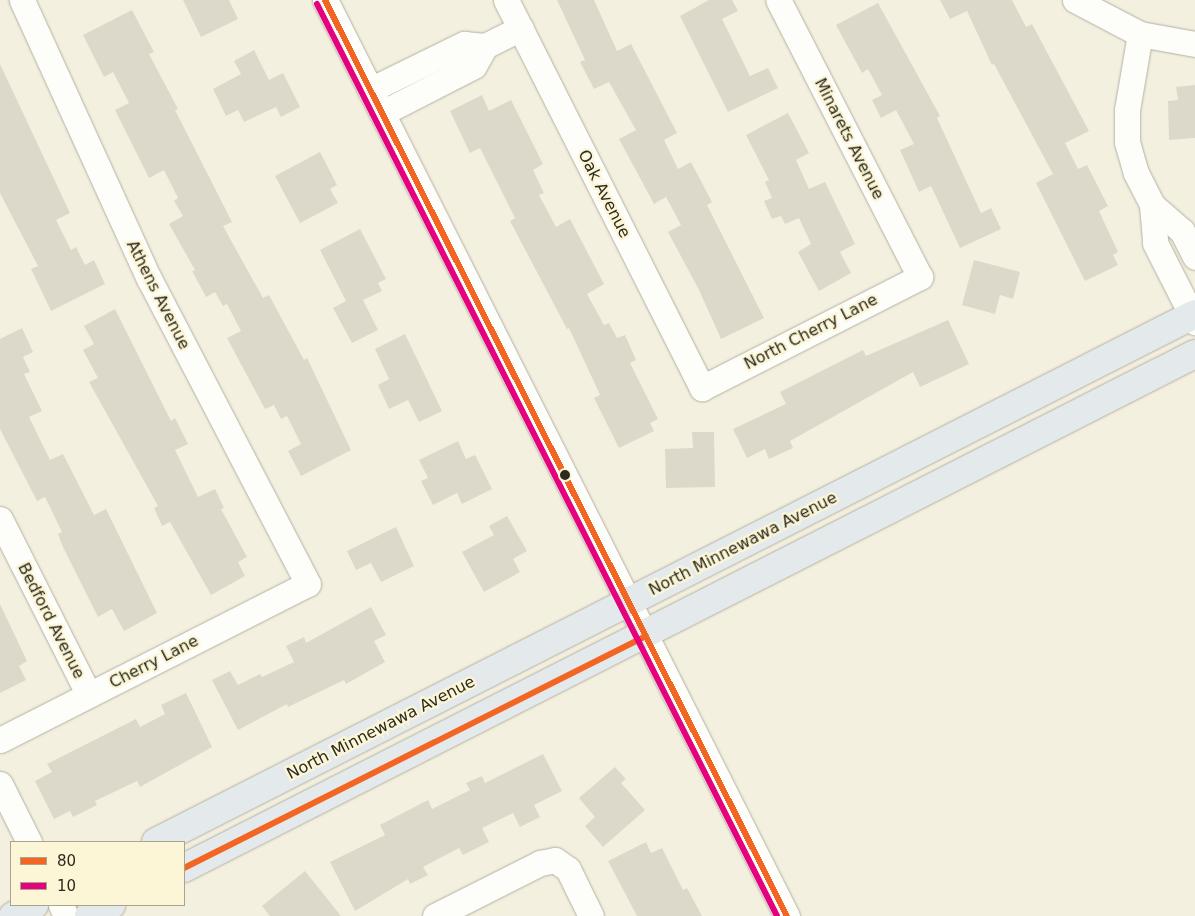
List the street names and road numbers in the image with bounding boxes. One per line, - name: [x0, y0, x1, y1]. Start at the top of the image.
- street label: Minarets Avenue: [810, 75, 888, 203]
- street label: Oak Avenue: [574, 147, 634, 241]
- street label: Athens Avenue: [122, 237, 194, 353]
- street label: North Cherry Lane: [741, 290, 881, 374]
- street label: North Minnewawa Avenue: [646, 488, 840, 600]
- street label: Bedford Avenue: [14, 560, 88, 682]
- street label: Cherry Lane: [106, 631, 202, 693]
- street label: North Minnewawa Avenue: [284, 672, 478, 784]

